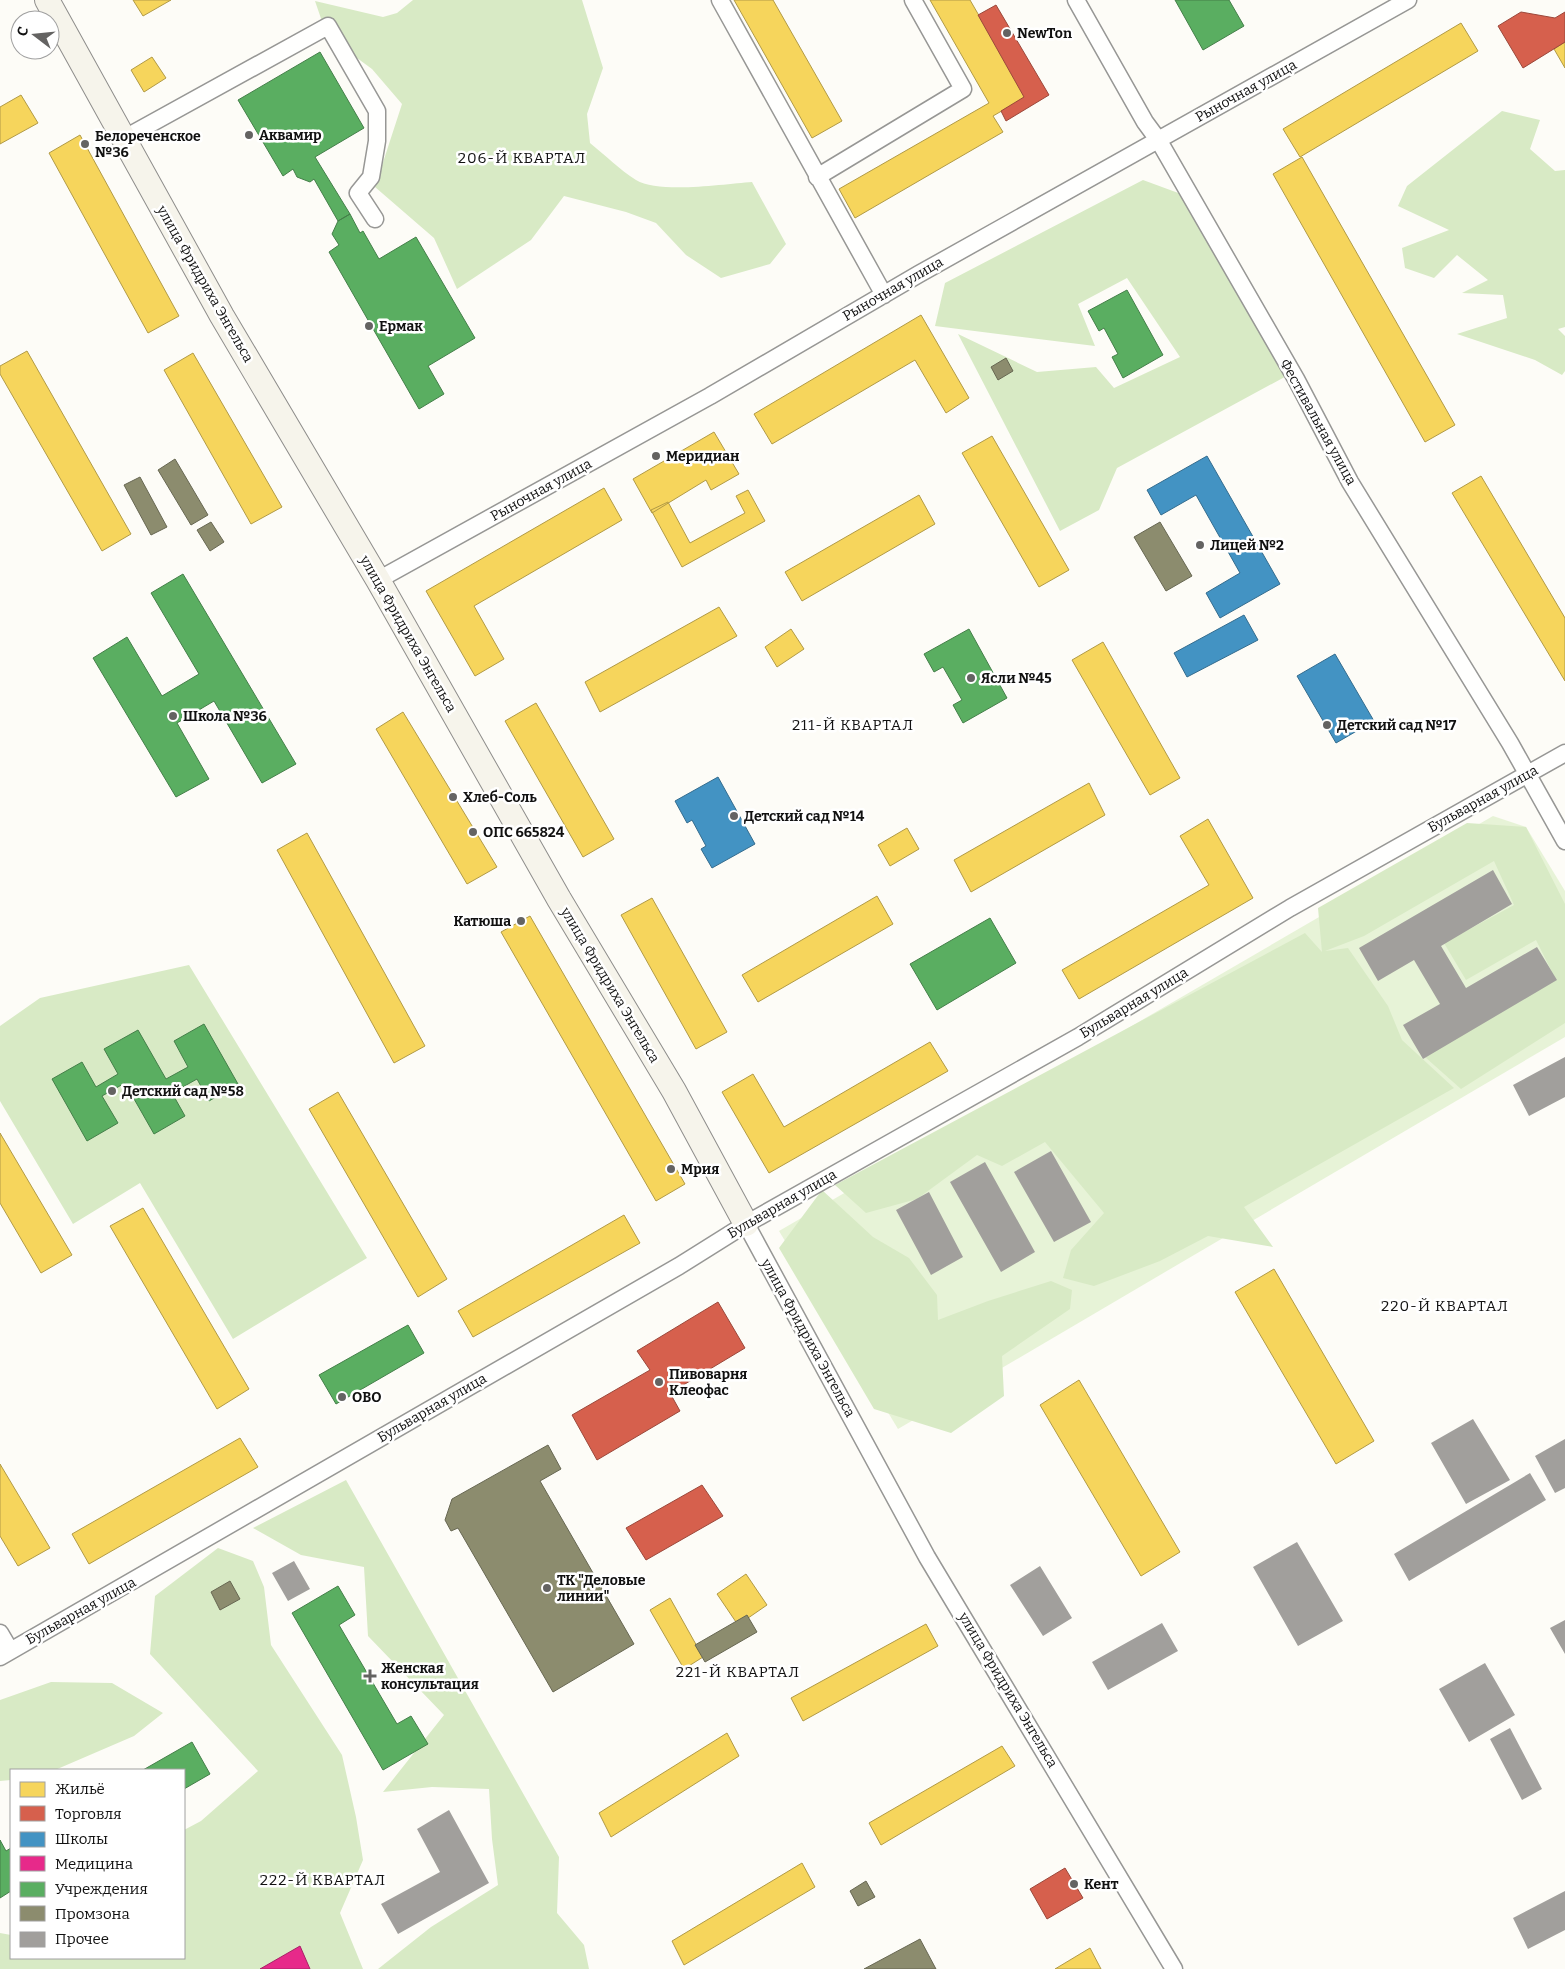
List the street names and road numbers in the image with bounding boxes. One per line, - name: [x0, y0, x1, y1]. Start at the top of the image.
- street label: Рыночная улица: [1192, 56, 1300, 126]
- street label: улица Фридриха Энгельса: [153, 202, 257, 366]
- street label: Рыночная улица: [840, 253, 947, 325]
- street label: Фестивальная улица: [1276, 356, 1360, 488]
- street label: Рыночная улица: [487, 455, 595, 525]
- street label: улица Фридриха Энгельса: [356, 552, 460, 716]
- street label: Бульварная улица: [1425, 762, 1541, 836]
- street label: улица Фридриха Энгельса: [556, 903, 663, 1066]
- street label: Бульварная улица: [1077, 964, 1191, 1042]
- street label: Бульварная улица: [724, 1166, 840, 1242]
- street label: улица Фридриха Энгельса: [757, 1255, 859, 1420]
- street label: Бульварная улица: [374, 1370, 490, 1446]
- street label: Бульварная улица: [23, 1574, 139, 1648]
- street label: улица Фридриха Энгельса: [954, 1608, 1061, 1771]

